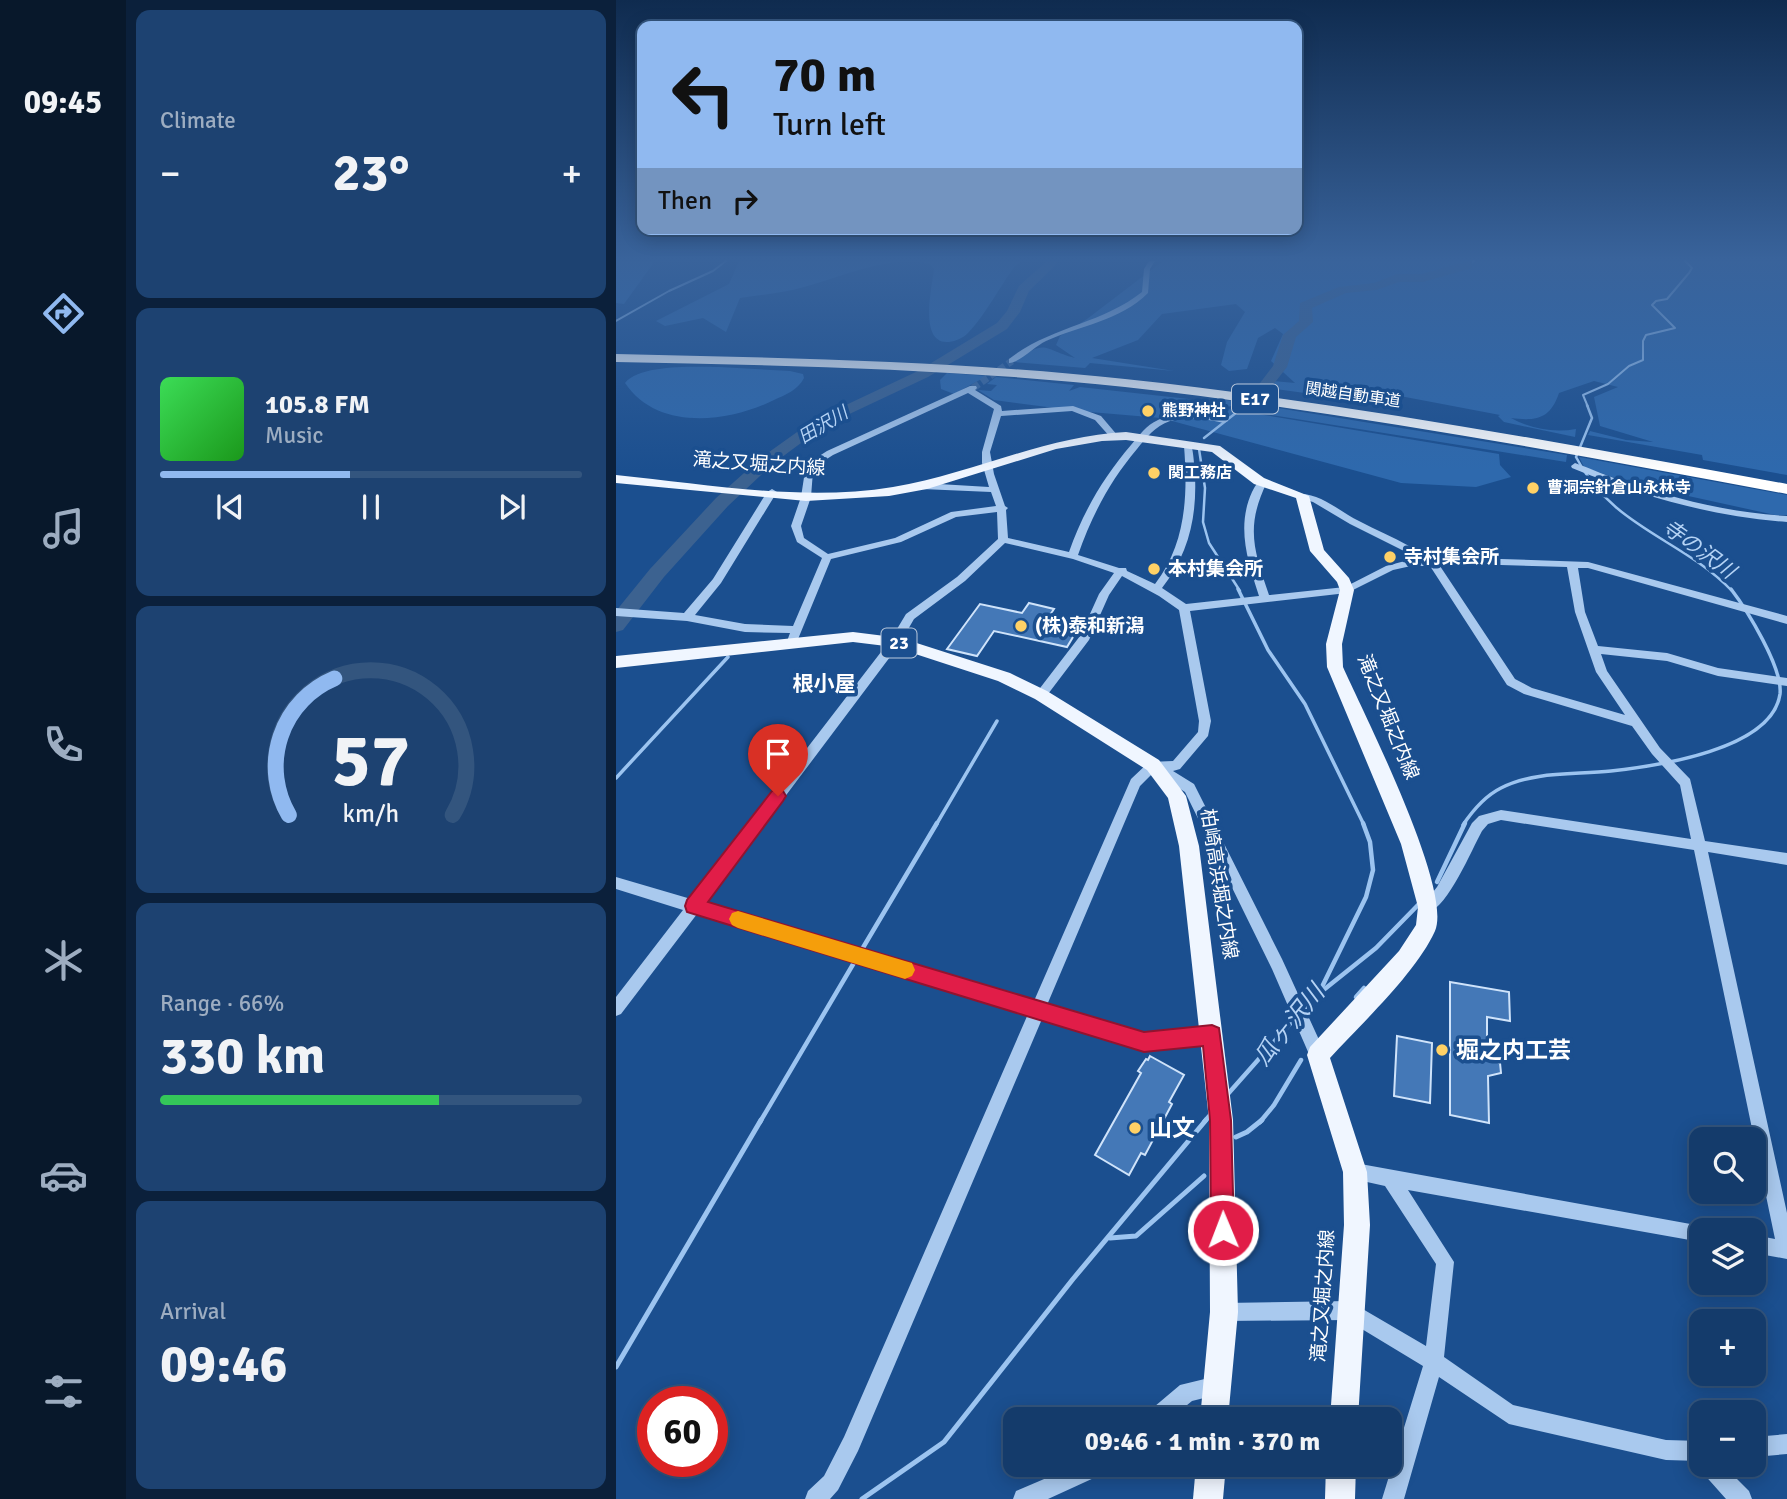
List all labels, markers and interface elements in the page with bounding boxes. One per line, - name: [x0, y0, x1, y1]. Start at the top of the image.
- text: 70 m: [773, 45, 876, 105]
- icon: left: [658, 49, 749, 140]
- text: 09:45: [24, 83, 102, 122]
- text: Turn left: [773, 105, 886, 144]
- text: Climate: [160, 106, 236, 135]
- text: 23°: [333, 141, 409, 205]
- text: −: [160, 150, 181, 197]
- text: +: [561, 150, 582, 197]
- icon: right: [726, 182, 764, 220]
- text: Then: [658, 185, 712, 217]
- icon: directions: [39, 289, 88, 338]
- street label: 関越自動車道: [1304, 378, 1402, 412]
- road number: E17: [1232, 384, 1278, 414]
- text: 105.8 FM: [265, 389, 370, 421]
- water label: 田沢川: [794, 401, 854, 448]
- place label: 熊野神社: [1162, 401, 1226, 421]
- marker: 熊野神社: [1140, 403, 1156, 419]
- text: Music: [265, 421, 323, 450]
- street label: 滝之又堀之内線: [692, 447, 826, 481]
- place label: 関工務店: [1168, 463, 1232, 483]
- marker: 関工務店: [1146, 465, 1162, 481]
- place label: 曹洞宗針倉山永林寺: [1547, 478, 1691, 498]
- marker: 曹洞宗針倉山永林寺: [1525, 480, 1541, 496]
- icon: previous: [211, 488, 249, 526]
- icon: pause: [352, 488, 390, 526]
- icon: next: [493, 488, 531, 526]
- icon: music: [39, 504, 88, 553]
- water label: 寺の沢川: [1657, 514, 1742, 585]
- place label: 寺村集会所: [1404, 545, 1499, 569]
- marker: 寺村集会所: [1382, 549, 1398, 565]
- place label: 本村集会所: [1168, 557, 1263, 581]
- marker: 本村集会所: [1146, 561, 1162, 577]
- place label: (株)泰和新潟: [1035, 614, 1144, 638]
- marker: (株)泰和新潟: [1013, 618, 1029, 634]
- road number: 23: [882, 628, 916, 658]
- street label: 滝之又堀之内線: [1352, 651, 1424, 783]
- district label: 根小屋: [793, 671, 856, 697]
- text: 57: [332, 718, 410, 807]
- icon: phone: [39, 720, 88, 769]
- pin: [748, 724, 808, 796]
- icon: arrive: [759, 735, 797, 773]
- text: km/h: [343, 798, 399, 829]
- street label: 柏崎高浜堀之内線: [1195, 807, 1243, 961]
- icon: climate: [39, 936, 88, 985]
- water label: 瓜ヶ沢川: [1247, 976, 1333, 1072]
- text: Range · 66%: [160, 989, 284, 1018]
- text: 330 km: [160, 1024, 325, 1088]
- place label: 堀之内工芸: [1456, 1036, 1571, 1065]
- marker: 堀之内工芸: [1434, 1042, 1450, 1058]
- place label: 山文: [1149, 1114, 1195, 1143]
- marker: 山文: [1127, 1120, 1143, 1136]
- map controls: [1689, 1127, 1766, 1477]
- button: search: [1689, 1127, 1766, 1204]
- icon: car: [39, 1151, 88, 1200]
- position arrow: [1186, 1193, 1260, 1267]
- button: layers: [1689, 1218, 1766, 1295]
- street label: 滝之又堀之内線: [1306, 1229, 1340, 1363]
- text: Arrival: [160, 1297, 226, 1326]
- button: +: [1689, 1309, 1766, 1386]
- text: 09:46: [160, 1332, 288, 1396]
- icon: filters: [39, 1367, 88, 1416]
- speed limit sign: 60: [637, 1386, 728, 1477]
- button: −: [1689, 1400, 1766, 1477]
- text: 09:46 · 1 min · 370 m: [1085, 1426, 1320, 1458]

